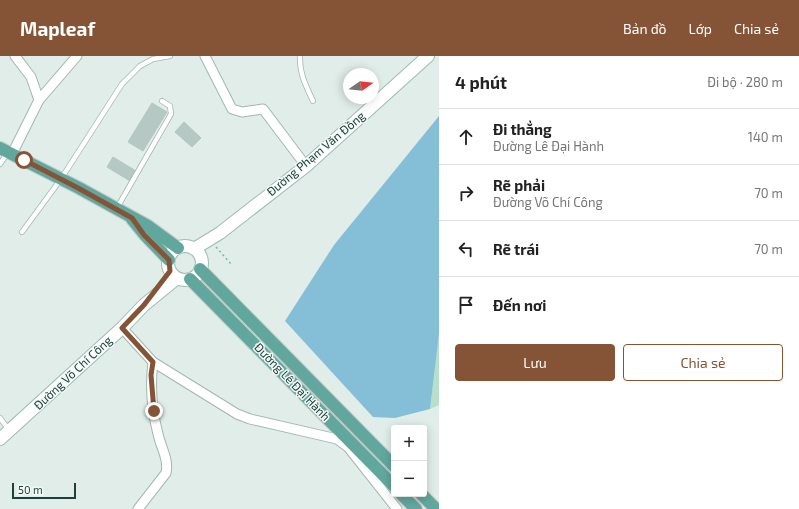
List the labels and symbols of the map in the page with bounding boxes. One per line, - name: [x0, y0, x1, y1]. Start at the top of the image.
- north arrow: [343, 68, 379, 104]
- street label: Đường Phạm Văn Đồng: [263, 108, 368, 199]
- route start: [15, 151, 33, 169]
- street label: Đường Võ Chí Công: [30, 332, 114, 412]
- street label: Đường Lê Đại Hành: [251, 340, 333, 424]
- route end: [145, 402, 163, 420]
- scale bar: [12, 481, 76, 500]

